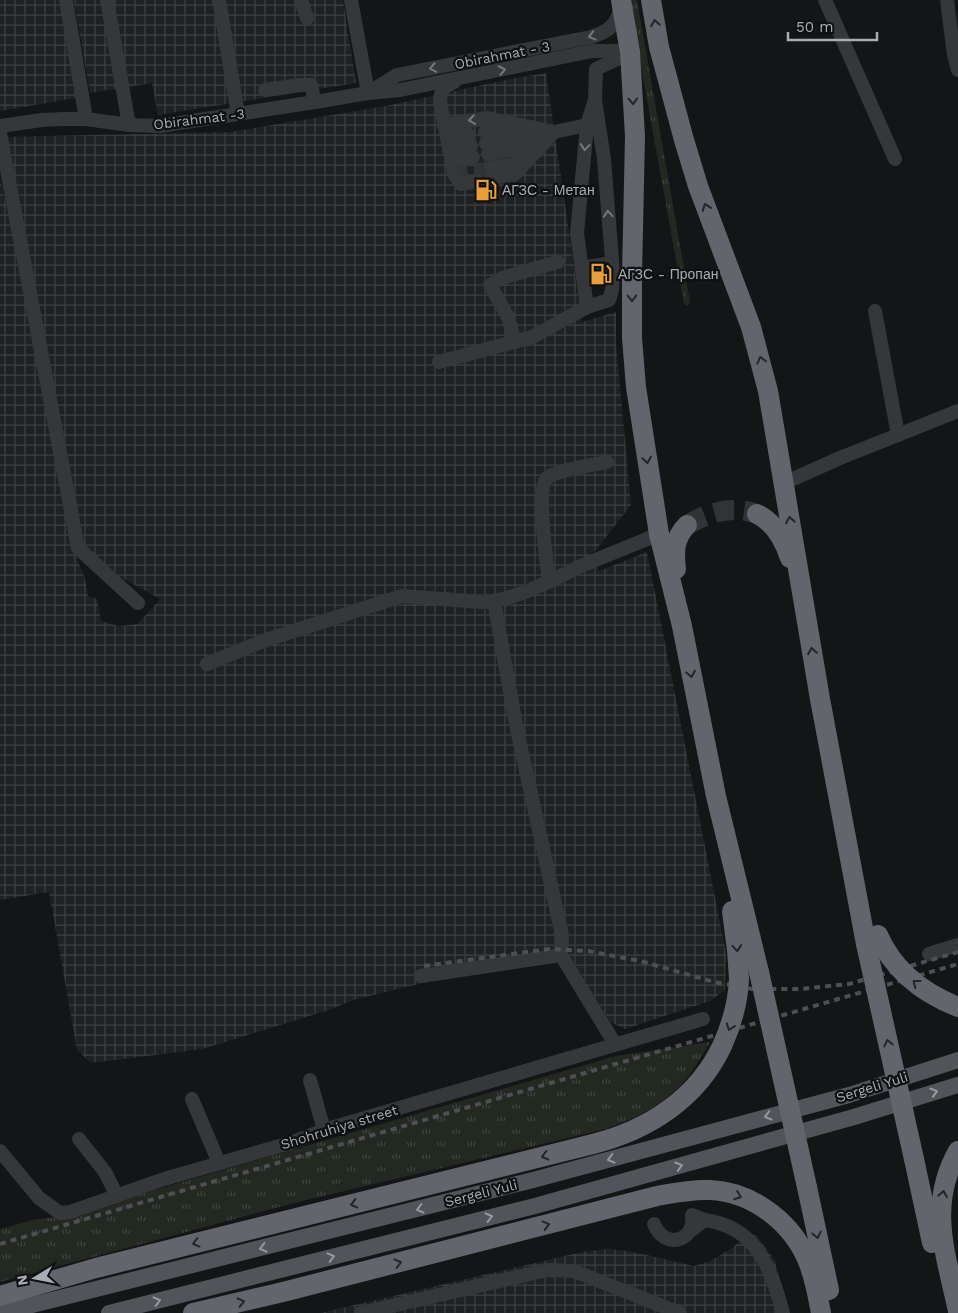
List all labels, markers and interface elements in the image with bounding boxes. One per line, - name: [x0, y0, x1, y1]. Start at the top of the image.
- scale bar: [788, 10, 877, 42]
- text: 50 m: [796, 18, 833, 36]
- one-way arrow: [650, 19, 660, 28]
- one-way arrow: [588, 30, 597, 41]
- street label: Obirahmat - 3: [453, 38, 551, 72]
- one-way arrow: [429, 63, 437, 73]
- one-way arrow: [498, 65, 507, 76]
- one-way arrow: [628, 97, 639, 105]
- street label: Obirahmat -3: [152, 105, 246, 133]
- one-way arrow: [468, 115, 477, 125]
- one-way arrow: [580, 143, 591, 151]
- fuel station icon: АГЗС - Метан: [473, 177, 499, 203]
- place label: АГЗС - Метан: [502, 182, 595, 198]
- one-way arrow: [702, 203, 712, 212]
- one-way arrow: [603, 210, 614, 218]
- fuel station icon: АГЗС - Пропан: [588, 261, 614, 287]
- place label: АГЗС - Пропан: [618, 266, 718, 282]
- one-way arrow: [627, 295, 637, 303]
- one-way arrow: [756, 356, 766, 365]
- one-way arrow: [641, 455, 651, 464]
- one-way arrow: [786, 515, 796, 524]
- one-way arrow: [807, 647, 817, 655]
- one-way arrow: [686, 669, 696, 678]
- one-way arrow: [731, 944, 742, 952]
- one-way arrow: [912, 980, 922, 989]
- one-way arrow: [726, 1022, 736, 1031]
- one-way arrow: [883, 1039, 894, 1048]
- street label: Sergeli Yuli: [834, 1069, 910, 1105]
- one-way arrow: [929, 1087, 938, 1097]
- street label: Shohruhiya street: [279, 1102, 400, 1152]
- one-way arrow: [765, 1111, 773, 1121]
- one-way arrow: [541, 1150, 550, 1161]
- one-way arrow: [607, 1153, 616, 1164]
- one-way arrow: [675, 1161, 683, 1171]
- street label: Sergeli Yuli: [443, 1176, 519, 1210]
- one-way arrow: [733, 1190, 742, 1200]
- one-way arrow: [937, 1190, 947, 1198]
- one-way arrow: [350, 1198, 358, 1208]
- one-way arrow: [417, 1203, 425, 1213]
- one-way arrow: [484, 1212, 493, 1223]
- one-way arrow: [541, 1220, 550, 1231]
- one-way arrow: [812, 1230, 822, 1239]
- one-way arrow: [192, 1237, 201, 1248]
- one-way arrow: [258, 1242, 267, 1253]
- one-way arrow: [327, 1252, 336, 1263]
- north arrow: [10, 1253, 60, 1303]
- one-way arrow: [394, 1258, 403, 1269]
- text: N: [13, 1274, 31, 1287]
- one-way arrow: [152, 1296, 161, 1307]
- one-way arrow: [236, 1297, 245, 1308]

